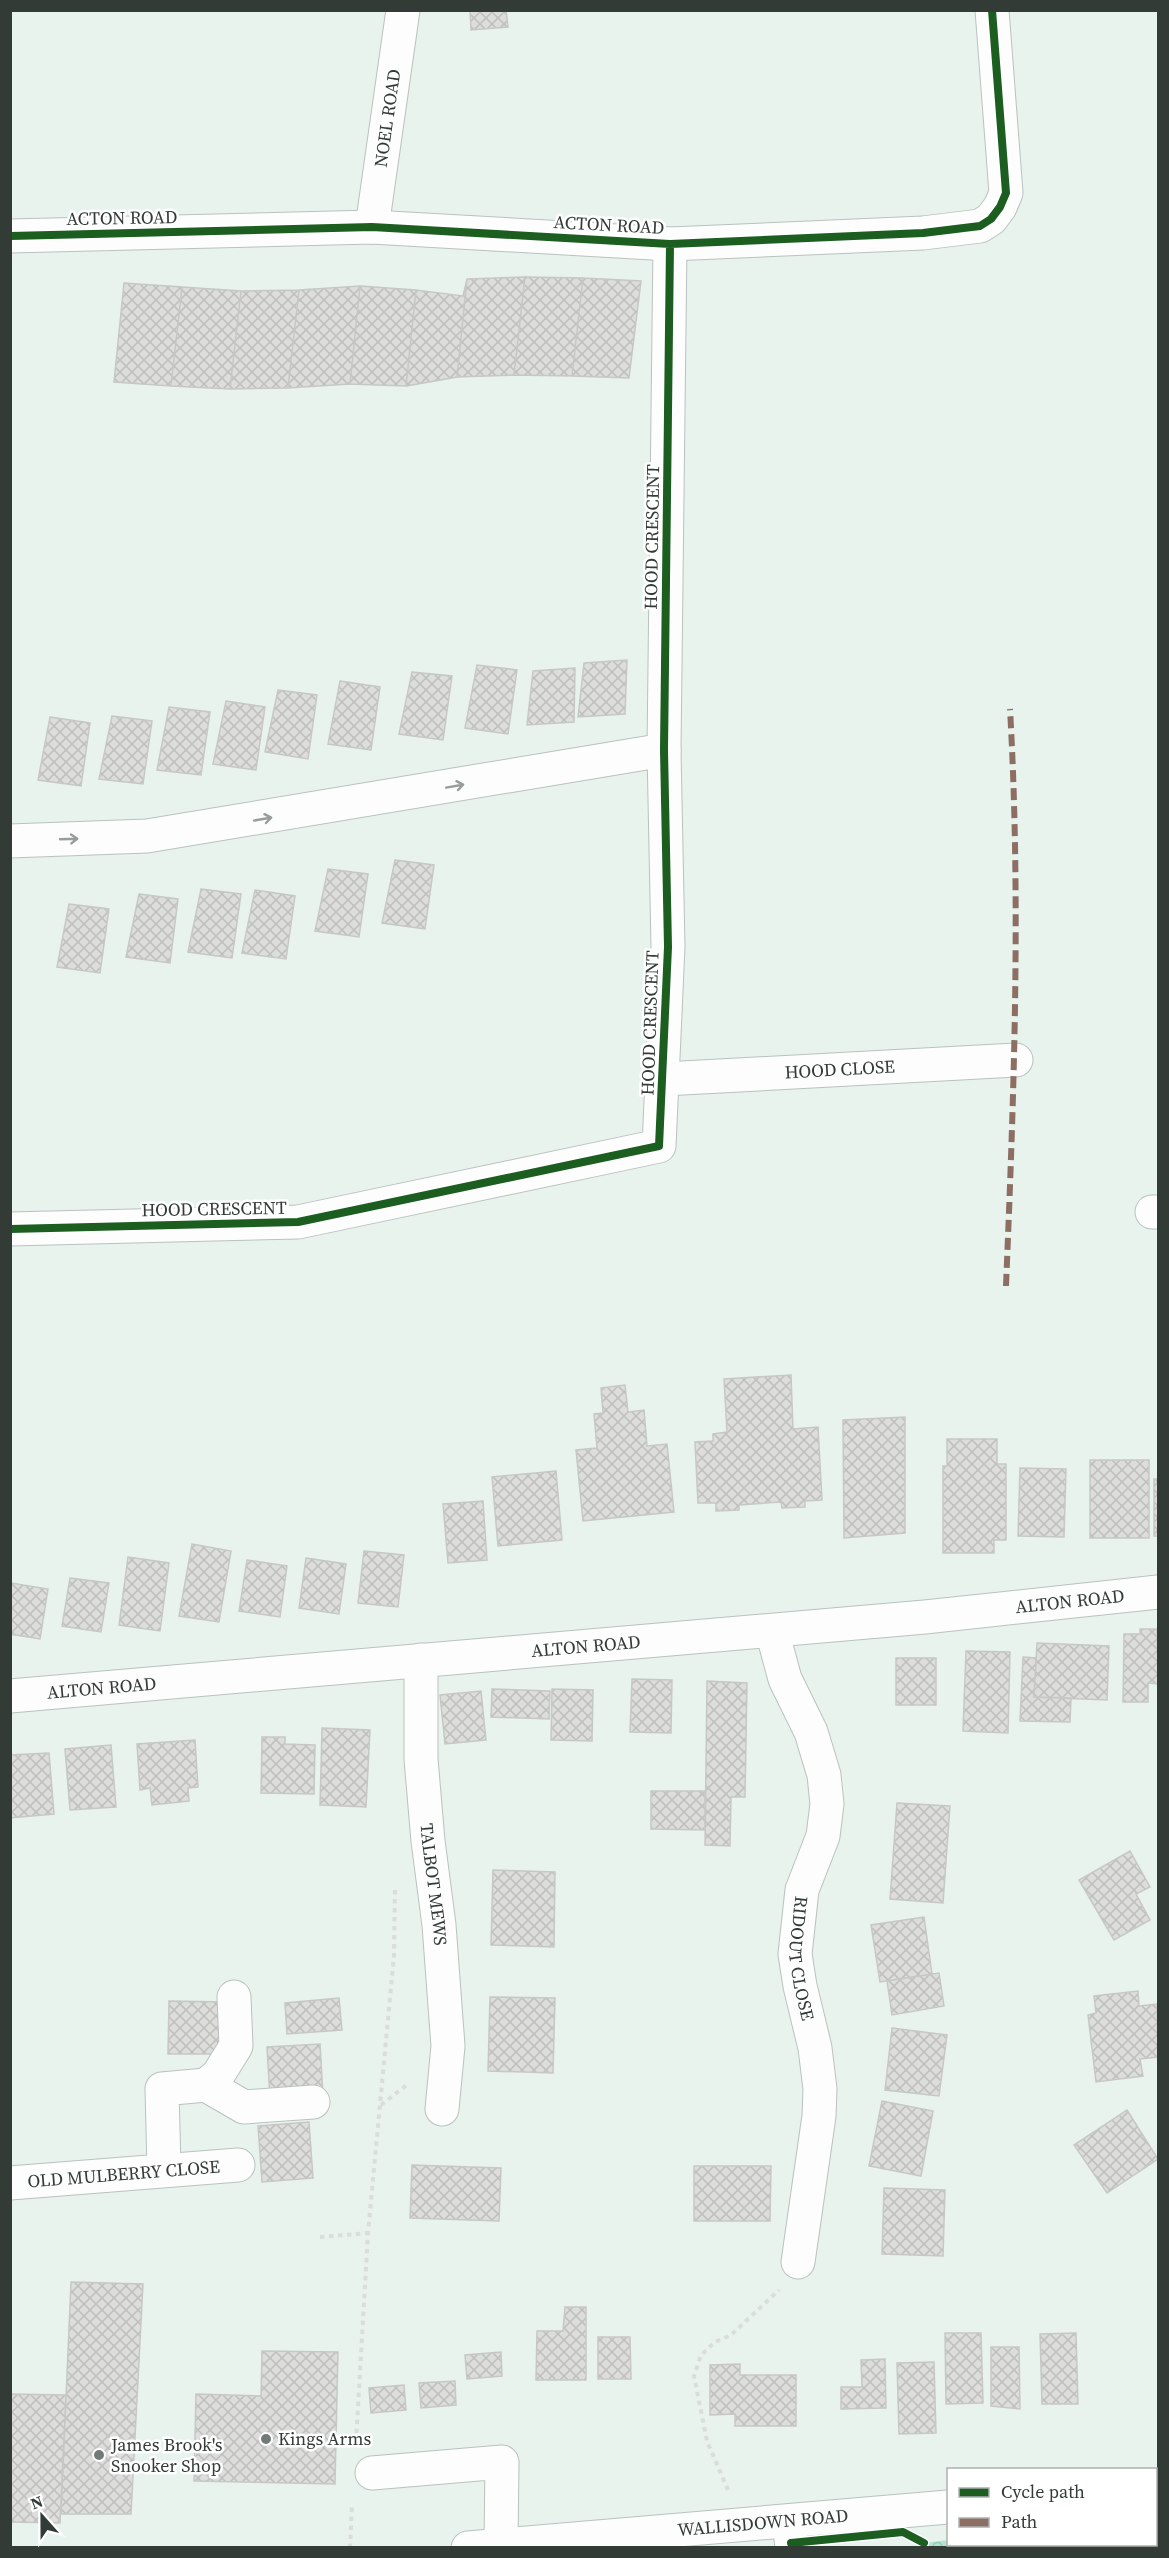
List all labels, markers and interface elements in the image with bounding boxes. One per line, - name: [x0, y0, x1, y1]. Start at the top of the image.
- street label: NOEL ROAD: [368, 67, 406, 169]
- street label: ACTON ROAD: [66, 204, 178, 231]
- street label: ACTON ROAD: [553, 209, 665, 240]
- street label: HOOD CRESCENT: [638, 464, 665, 610]
- one-way arrow: [444, 780, 464, 791]
- one-way arrow: [252, 813, 272, 824]
- one-way arrow: [58, 834, 78, 845]
- street label: HOOD CRESCENT: [634, 950, 665, 1096]
- street label: HOOD CLOSE: [784, 1054, 896, 1084]
- street label: HOOD CRESCENT: [141, 1195, 287, 1222]
- street label: ALTON ROAD: [1014, 1583, 1125, 1619]
- street label: ALTON ROAD: [530, 1629, 641, 1663]
- street label: ALTON ROAD: [46, 1670, 157, 1705]
- street label: TALBOT MEWS: [415, 1822, 453, 1946]
- street label: RIDOUT CLOSE: [783, 1895, 821, 2023]
- street label: OLD MULBERRY CLOSE: [27, 2153, 221, 2194]
- place label: Kings Arms: [278, 2426, 371, 2451]
- place label: James Brook's Snooker Shop: [110, 2432, 223, 2478]
- marker: Kings Arms: [259, 2432, 273, 2446]
- marker: James Brook's Snooker Shop: [92, 2448, 106, 2462]
- legend: [947, 2468, 1157, 2546]
- text: Cycle path: [1001, 2479, 1085, 2504]
- north arrow: [12, 2486, 72, 2546]
- text: N: [27, 2490, 46, 2514]
- street label: WALLISDOWN ROAD: [676, 2503, 849, 2542]
- text: Path: [1001, 2509, 1038, 2534]

